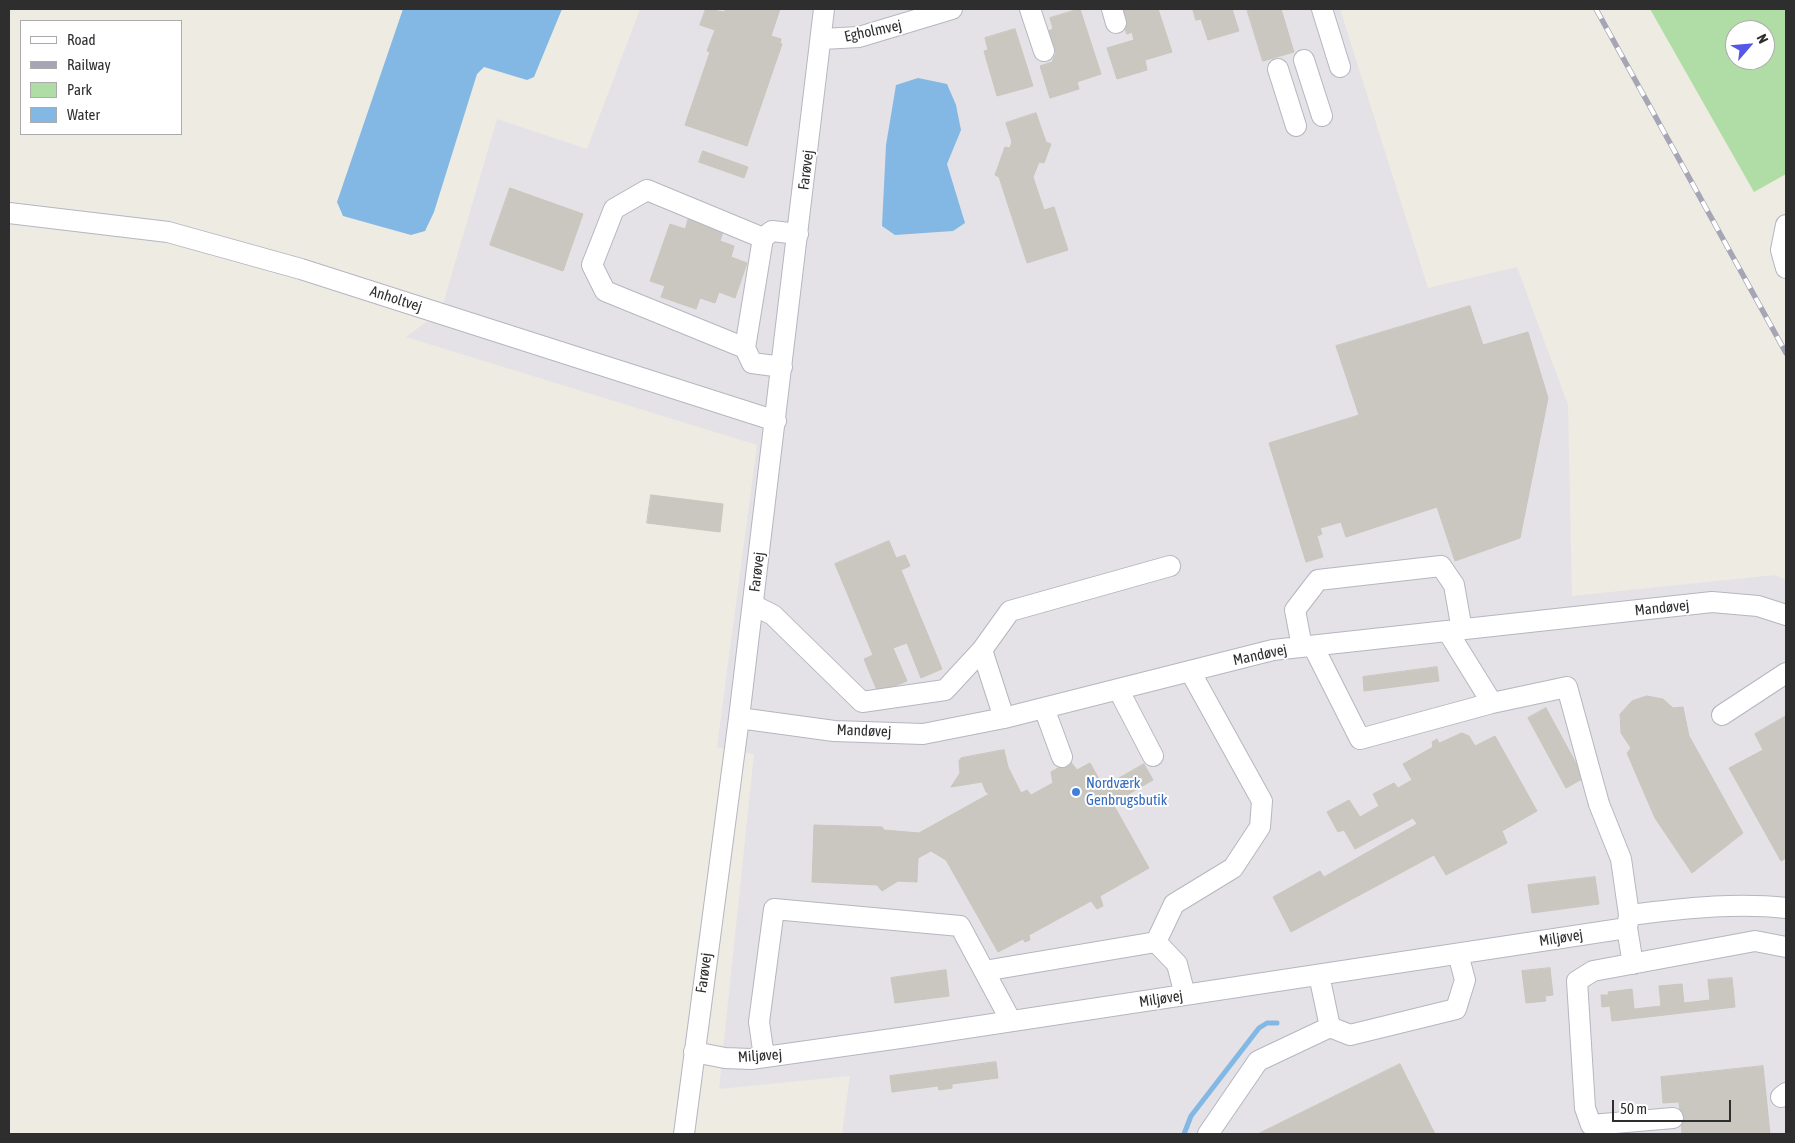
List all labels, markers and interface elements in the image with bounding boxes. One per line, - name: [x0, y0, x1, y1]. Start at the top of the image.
- street label: Egholmvej: [843, 16, 903, 46]
- legend: [20, 20, 182, 135]
- north arrow: [1725, 20, 1775, 70]
- text: Road: [67, 31, 96, 48]
- text: N: [1753, 31, 1771, 46]
- text: Railway: [67, 56, 111, 73]
- text: Park: [67, 81, 92, 98]
- text: Water: [67, 106, 100, 123]
- street label: Farøvej: [795, 149, 817, 191]
- street label: Anholtvej: [368, 282, 424, 316]
- street label: Farøvej: [746, 551, 768, 593]
- street label: Mandøvej: [1634, 596, 1690, 620]
- street label: Mandøvej: [1231, 641, 1289, 669]
- street label: Mandøvej: [836, 721, 892, 741]
- place label: Nordværk Genbrugsbutik: [1086, 774, 1167, 809]
- marker: Nordværk Genbrugsbutik: [1070, 786, 1082, 798]
- street label: Miljøvej: [1538, 926, 1584, 950]
- street label: Farøvej: [692, 952, 716, 994]
- street label: Miljøvej: [1138, 987, 1184, 1011]
- street label: Miljøvej: [737, 1045, 783, 1067]
- scale bar: [1615, 1090, 1734, 1122]
- text: 50 m: [1620, 1100, 1647, 1117]

